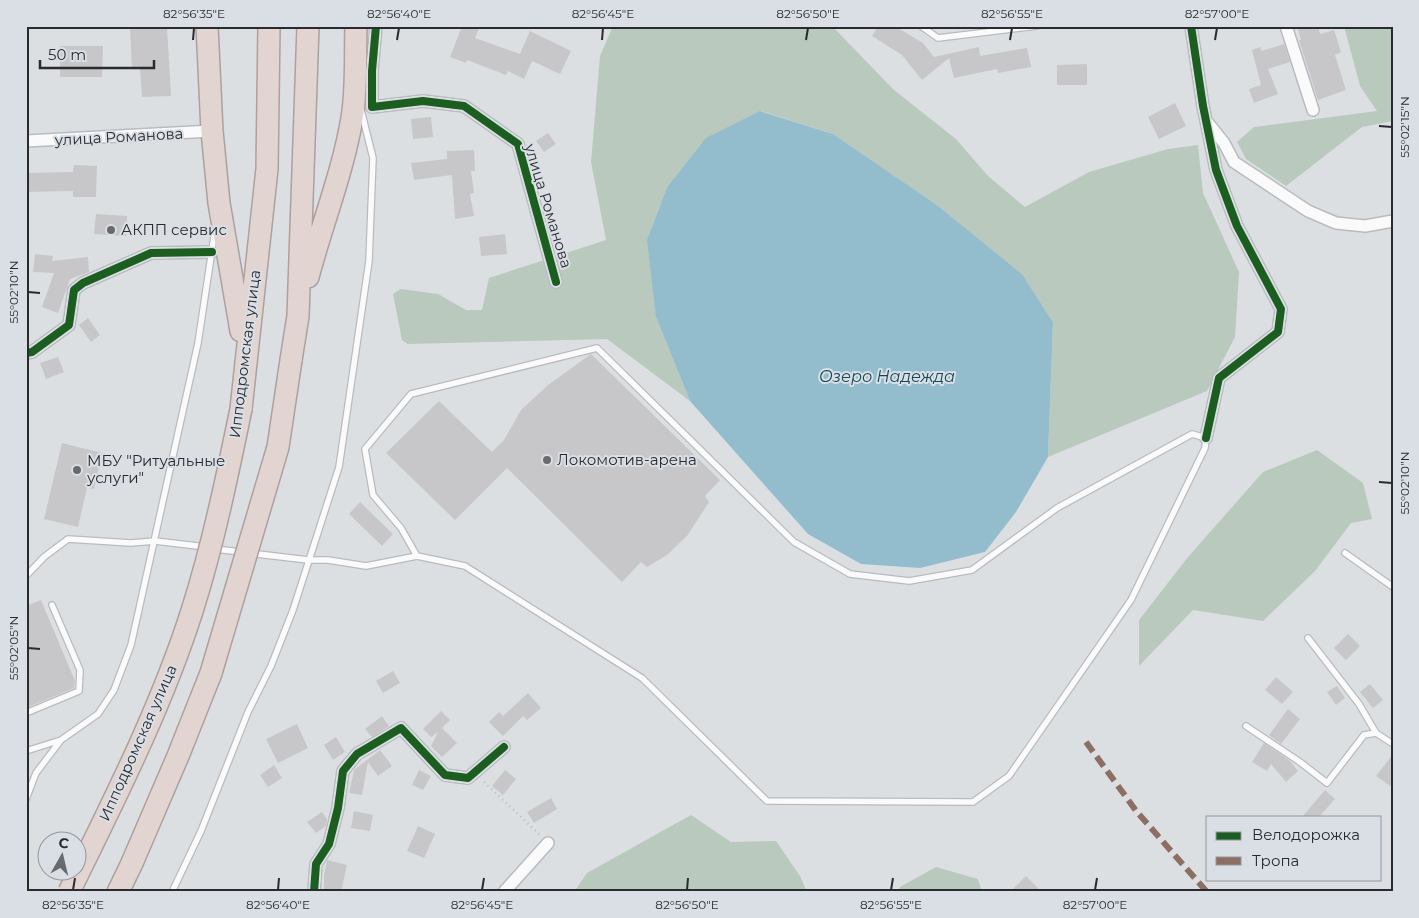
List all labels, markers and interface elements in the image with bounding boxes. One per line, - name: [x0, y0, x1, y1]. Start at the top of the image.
- text: 82°56'35"E: [163, 6, 225, 21]
- text: 82°56'40"E: [367, 6, 431, 21]
- text: 82°56'45"E: [572, 6, 634, 21]
- text: 82°56'50"E: [776, 6, 840, 21]
- text: 82°56'55"E: [981, 6, 1043, 21]
- text: 82°57'00"E: [1185, 6, 1249, 21]
- scale bar: [40, 38, 154, 70]
- text: 50 m: [48, 45, 86, 64]
- text: 55°02'15"N: [1397, 96, 1412, 158]
- street label: улица Романова: [53, 124, 184, 149]
- street label: улица Романова: [520, 140, 576, 270]
- place label: АКПП сервис: [121, 220, 227, 239]
- marker: АКПП сервис: [105, 224, 117, 236]
- text: 55°02'10"N: [6, 261, 21, 323]
- street label: Ипподромская улица: [225, 269, 264, 439]
- water label: Озеро Надежда: [819, 367, 955, 386]
- place label: Локомотив-арена: [557, 450, 697, 469]
- place label: МБУ "Ритуальные услуги": [86, 451, 225, 487]
- text: 55°02'10"N: [1397, 452, 1412, 514]
- marker: Локомотив-арена: [541, 454, 553, 466]
- marker: МБУ "Ритуальные услуги": [71, 464, 83, 476]
- text: 55°02'05"N: [6, 616, 21, 680]
- street label: Ипподромская улица: [94, 662, 181, 824]
- legend: [1206, 816, 1382, 880]
- text: Велодорожка: [1252, 825, 1360, 844]
- north arrow: [38, 830, 88, 880]
- text: С: [58, 834, 70, 853]
- text: Тропа: [1252, 851, 1299, 870]
- text: 82°56'35"E: [42, 897, 104, 912]
- text: 82°56'40"E: [246, 897, 310, 912]
- text: 82°56'45"E: [451, 897, 513, 912]
- text: 82°56'50"E: [655, 897, 719, 912]
- text: 82°56'55"E: [860, 897, 922, 912]
- text: 82°57'00"E: [1063, 897, 1127, 912]

